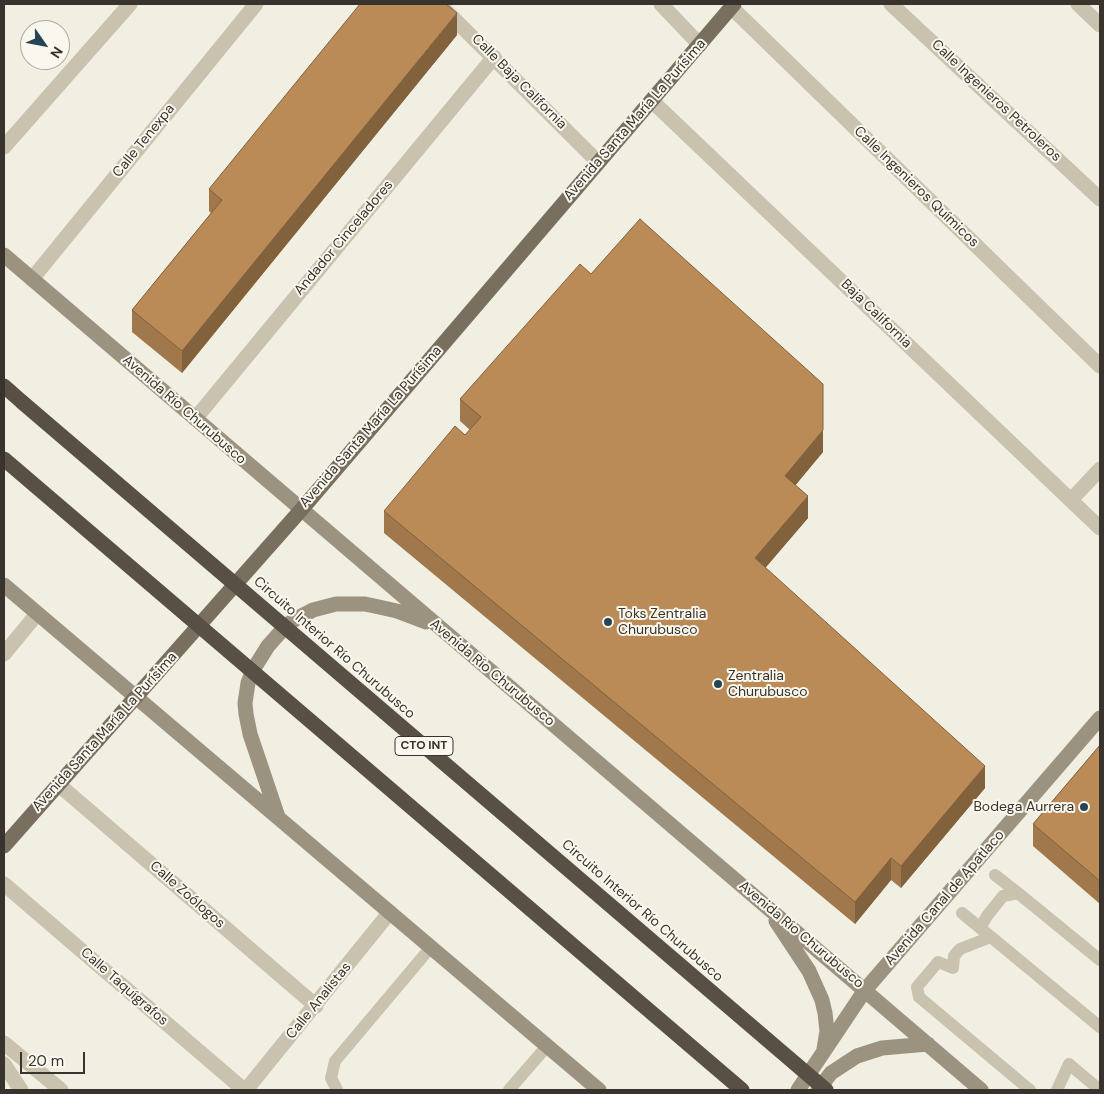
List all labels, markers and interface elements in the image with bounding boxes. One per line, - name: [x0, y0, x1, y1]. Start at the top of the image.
- north arrow: [20, 20, 70, 70]
- street label: Calle Baja California: [468, 31, 570, 133]
- street label: Avenida Santa María La Purísima: [560, 36, 710, 204]
- street label: Calle Ingenieros Petroleros: [928, 36, 1064, 166]
- text: N: [46, 43, 67, 62]
- street label: Calle Tenexpa: [109, 101, 179, 181]
- street label: Calle Ingenieros Químicos: [850, 123, 982, 251]
- street label: Andador Cinceladores: [291, 177, 397, 299]
- street label: Baja California: [837, 276, 915, 352]
- street label: Avenida Santa María La Purísima: [296, 343, 446, 511]
- street label: Avenida Río Churubusco: [119, 352, 249, 468]
- street label: Circuito Interior Río Churubusco: [250, 573, 418, 723]
- place label: Toks Zentralia Churubusco: [618, 606, 706, 638]
- street label: Avenida Río Churubusco: [426, 616, 558, 730]
- marker: Toks Zentralia Churubusco: [602, 616, 614, 628]
- street label: Avenida Santa María La Purísima: [29, 649, 181, 815]
- place label: Zentralia Churubusco: [728, 668, 807, 700]
- marker: Zentralia Churubusco: [712, 678, 724, 690]
- road number: CTO INT: [395, 736, 453, 756]
- place label: Bodega Aurrera: [973, 799, 1074, 815]
- marker: Bodega Aurrera: [1078, 801, 1090, 813]
- street label: Avenida Canal de Apatlaco: [882, 827, 1008, 969]
- street label: Circuito Interior Río Churubusco: [558, 836, 726, 986]
- street label: Calle Zoólogos: [146, 858, 228, 932]
- street label: Avenida Río Churubusco: [735, 878, 867, 992]
- street label: Calle Taquígrafos: [77, 944, 171, 1030]
- street label: Calle Analistas: [283, 959, 355, 1043]
- scale bar: [22, 1042, 88, 1074]
- text: 20 m: [28, 1051, 64, 1071]

